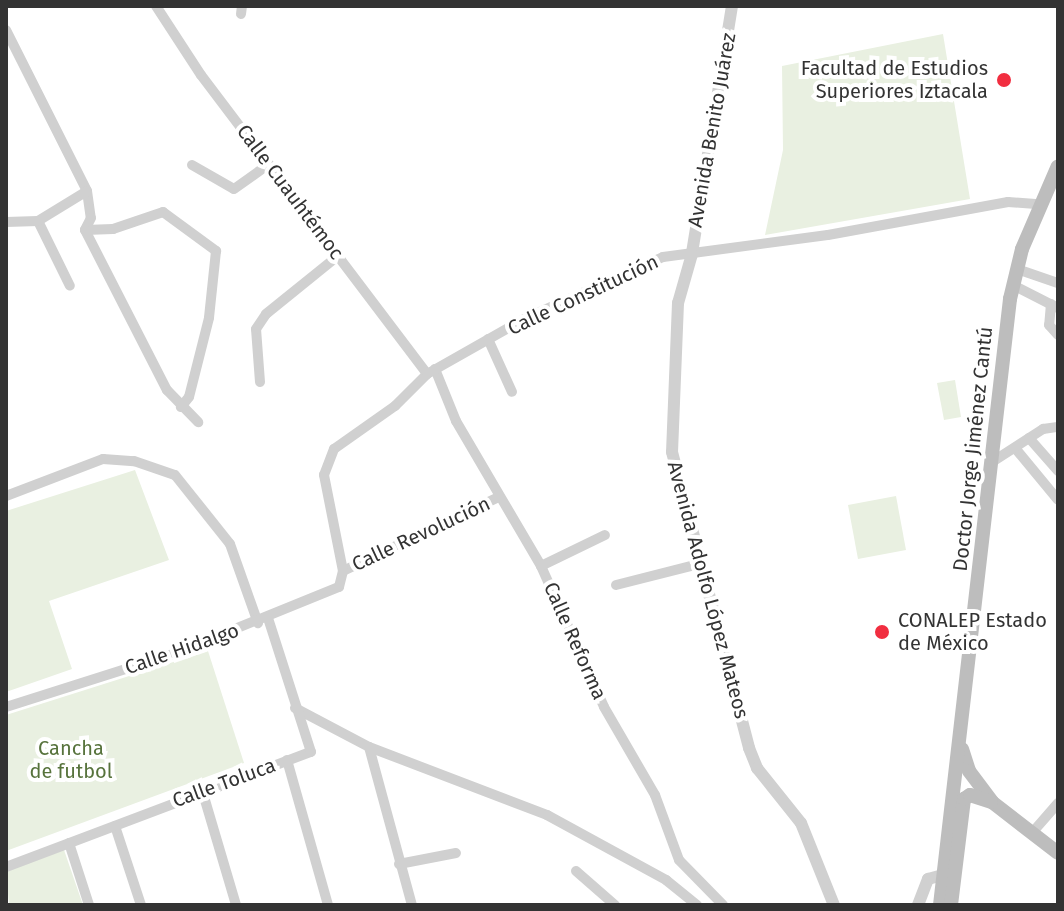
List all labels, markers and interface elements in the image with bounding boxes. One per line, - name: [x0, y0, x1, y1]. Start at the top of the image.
- street label: Avenida Benito Juárez: [683, 31, 741, 229]
- place label: Facultad de Estudios Superiores Iztacala: [801, 56, 988, 103]
- marker: Facultad de Estudios Superiores Iztacala: [995, 71, 1013, 89]
- street label: Calle Cuauhtémoc: [232, 120, 348, 264]
- street label: Calle Constitución: [504, 250, 662, 340]
- street label: Doctor Jorge Jiménez Cantú: [948, 325, 998, 573]
- street label: Avenida Adolfo López Mateos: [662, 459, 754, 721]
- street label: Calle Revolución: [348, 491, 494, 577]
- street label: Calle Reforma: [538, 579, 612, 703]
- place label: CONALEP Estado de México: [898, 608, 1047, 655]
- street label: Calle Hidalgo: [122, 618, 242, 680]
- marker: CONALEP Estado de México: [873, 623, 891, 641]
- park label: Cancha de futbol: [29, 736, 113, 783]
- street label: Calle Toluca: [169, 753, 279, 813]

